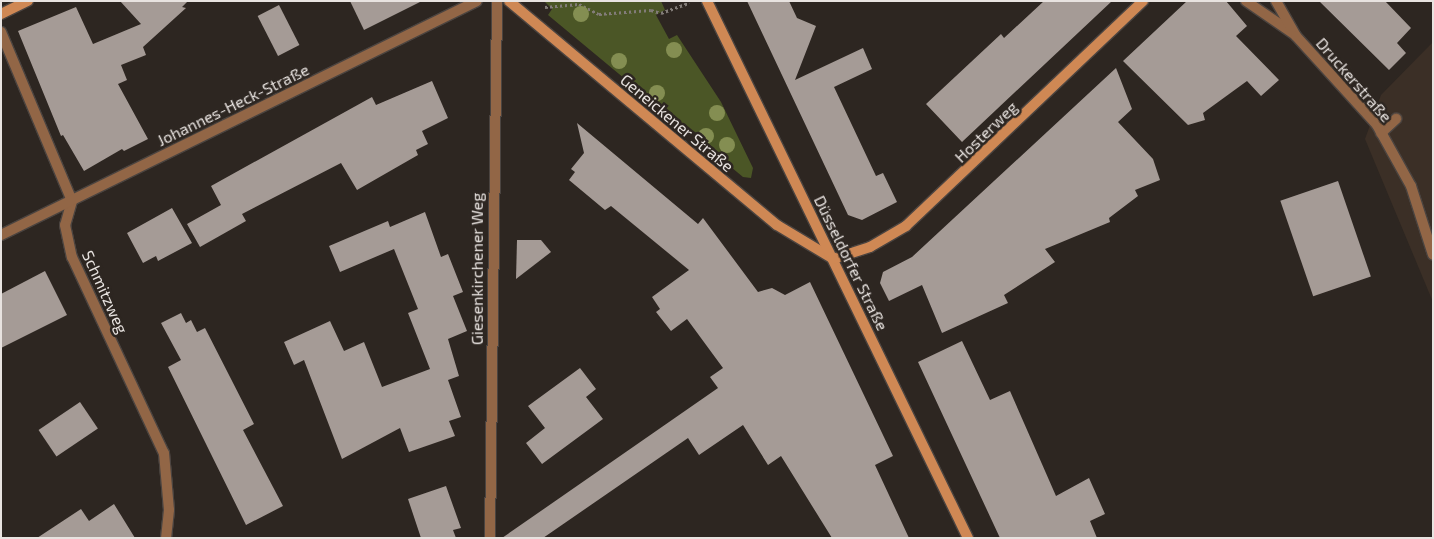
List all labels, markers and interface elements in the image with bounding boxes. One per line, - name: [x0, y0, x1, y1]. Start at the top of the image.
- street label: Druckerstraße: [1312, 34, 1396, 126]
- street label: Johannes-Heck-Straße: [154, 60, 312, 150]
- street label: Geneickener Straße: [616, 70, 738, 176]
- street label: Hosterweg: [951, 97, 1021, 167]
- street label: Düsseldorfer Straße: [810, 192, 892, 334]
- street label: Giesenkirchener Weg: [467, 193, 487, 345]
- street label: Schmitzweg: [78, 247, 132, 337]

